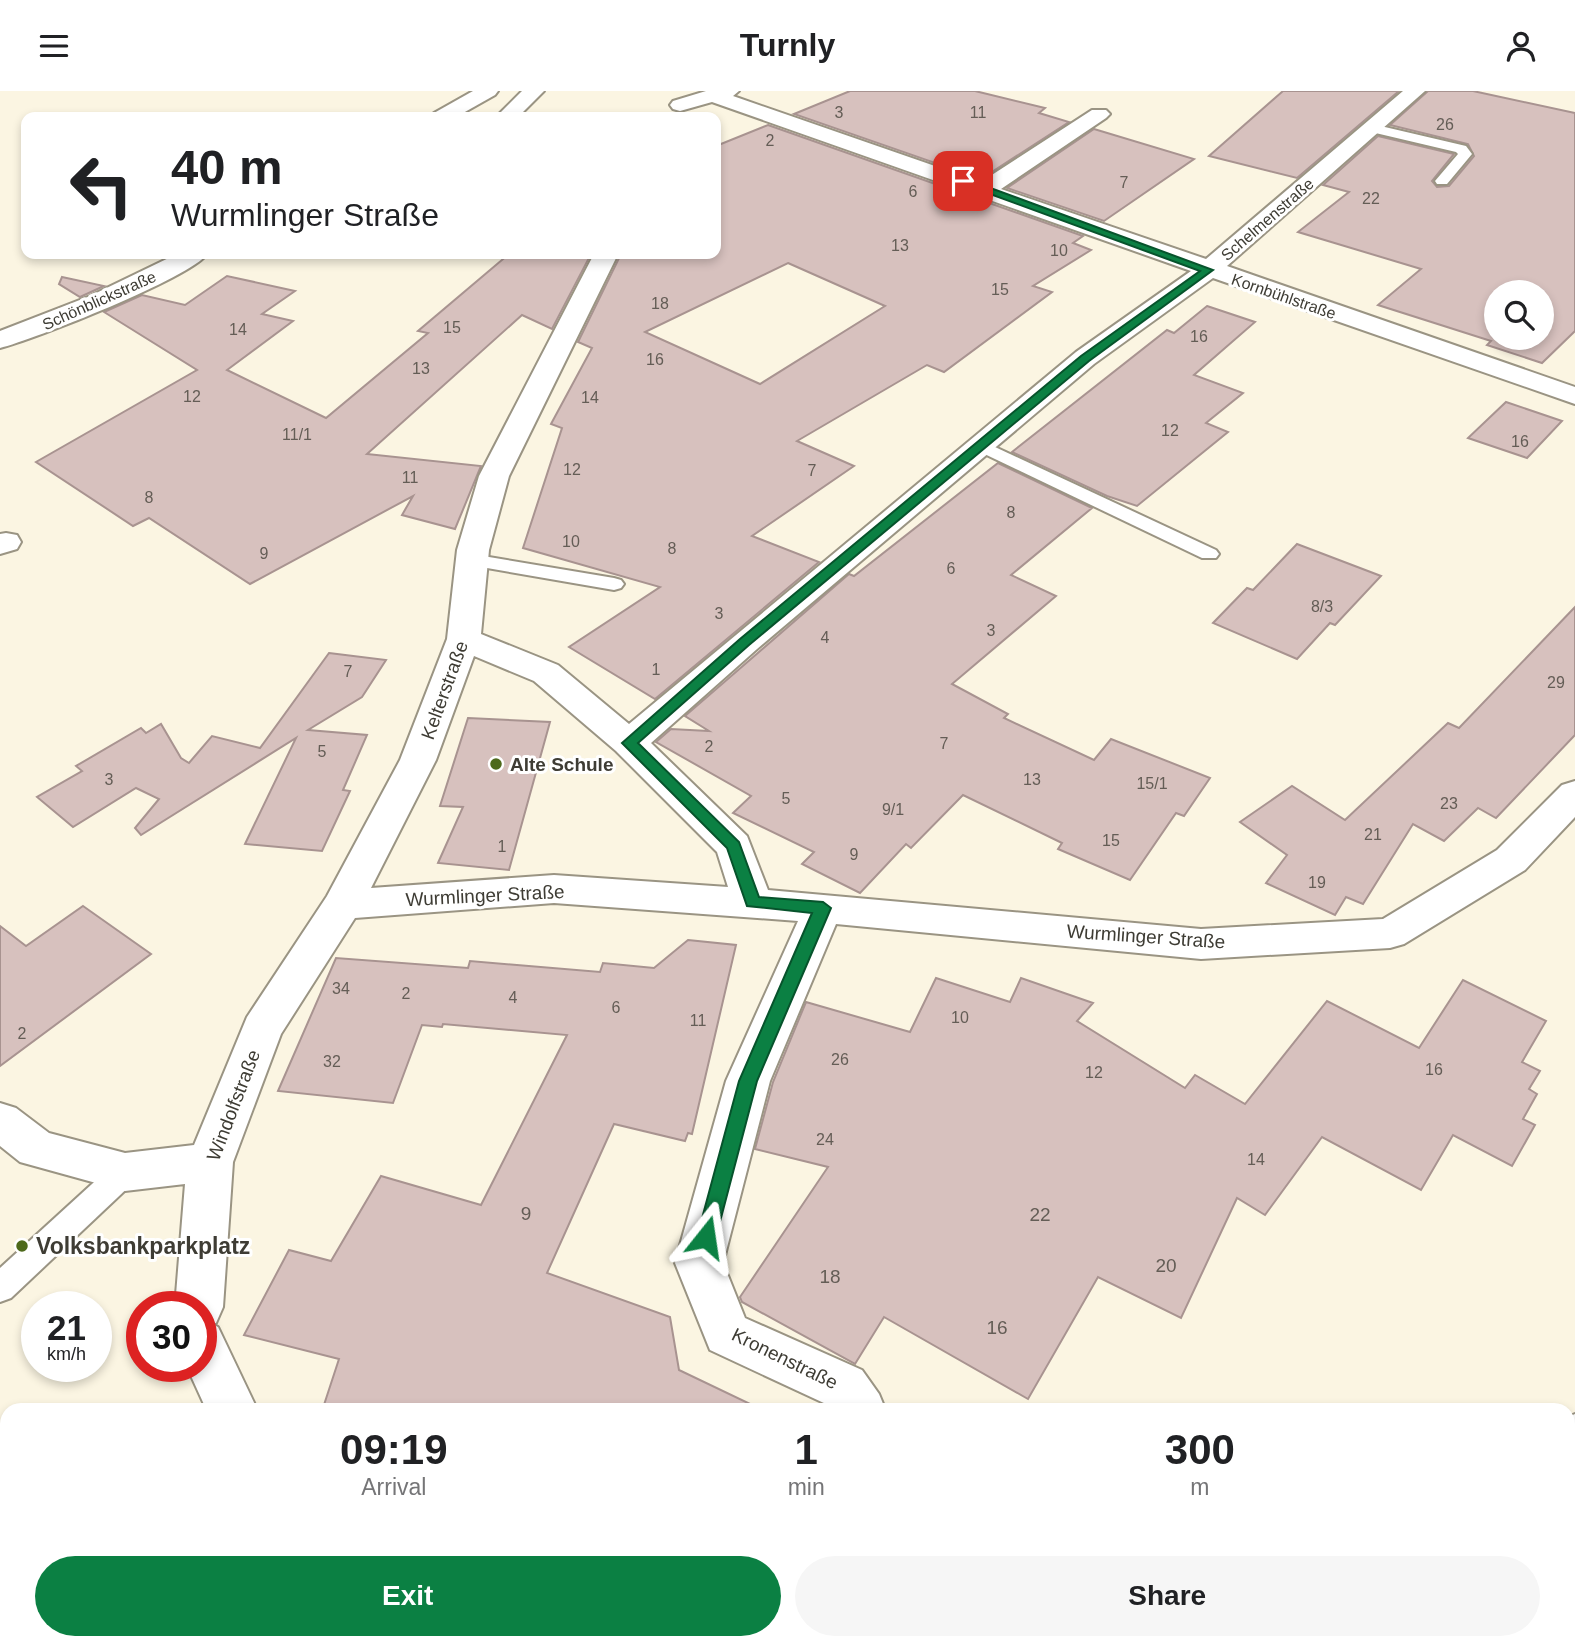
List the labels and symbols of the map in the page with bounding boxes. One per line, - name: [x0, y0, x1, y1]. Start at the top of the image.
- house number: 3: [835, 104, 844, 121]
- house number: 11: [970, 104, 986, 121]
- house number: 26: [1436, 116, 1454, 133]
- house number: 2: [766, 132, 775, 149]
- pin: [933, 151, 993, 211]
- house number: 7: [1120, 174, 1129, 191]
- street label: Schelmenstraße: [1218, 175, 1317, 264]
- house number: 6: [909, 183, 918, 200]
- house number: 22: [1362, 190, 1380, 207]
- house number: 13: [891, 237, 909, 254]
- house number: 10: [1050, 242, 1068, 259]
- street label: Schönblickstraße: [40, 268, 159, 333]
- street label: Kornbühlstraße: [1229, 271, 1338, 322]
- house number: 15: [991, 281, 1009, 298]
- house number: 18: [651, 295, 669, 312]
- house number: 15: [443, 319, 461, 336]
- house number: 14: [229, 321, 247, 338]
- house number: 16: [1190, 328, 1208, 345]
- house number: 16: [646, 351, 664, 368]
- house number: 13: [412, 360, 430, 377]
- house number: 12: [183, 388, 201, 405]
- house number: 14: [581, 389, 599, 406]
- house number: 12: [1161, 422, 1179, 439]
- house number: 11/1: [282, 426, 312, 443]
- house number: 16: [1511, 433, 1529, 450]
- house number: 12: [563, 461, 581, 478]
- house number: 7: [808, 462, 817, 479]
- house number: 11: [402, 469, 418, 486]
- house number: 8: [145, 489, 154, 506]
- house number: 8: [1007, 504, 1016, 521]
- house number: 10: [562, 533, 580, 550]
- house number: 8: [668, 540, 677, 557]
- house number: 9: [260, 545, 269, 562]
- house number: 6: [947, 560, 956, 577]
- house number: 8/3: [1311, 598, 1333, 615]
- house number: 3: [715, 605, 724, 622]
- house number: 3: [987, 622, 996, 639]
- house number: 4: [821, 629, 830, 646]
- street label: Kelterstraße: [417, 638, 472, 742]
- house number: 1: [652, 661, 661, 678]
- house number: 7: [344, 663, 353, 680]
- house number: 29: [1547, 674, 1565, 691]
- house number: 7: [940, 735, 949, 752]
- house number: 2: [705, 738, 714, 755]
- house number: 5: [318, 743, 327, 760]
- place label: Alte Schule: [510, 754, 613, 775]
- marker: Alte Schule: [488, 756, 504, 772]
- house number: 3: [105, 771, 114, 788]
- house number: 13: [1023, 771, 1041, 788]
- house number: 15/1: [1136, 775, 1168, 792]
- house number: 5: [782, 790, 791, 807]
- house number: 23: [1440, 795, 1458, 812]
- house number: 9/1: [882, 801, 904, 818]
- house number: 21: [1364, 826, 1382, 843]
- house number: 15: [1102, 832, 1120, 849]
- house number: 1: [498, 838, 507, 855]
- house number: 9: [850, 846, 859, 863]
- house number: 19: [1308, 874, 1326, 891]
- street label: Wurmlinger Straße: [405, 881, 565, 910]
- street label: Wurmlinger Straße: [1066, 920, 1226, 953]
- house number: 34: [332, 980, 350, 997]
- house number: 2: [402, 985, 411, 1002]
- house number: 4: [509, 989, 518, 1006]
- house number: 6: [612, 999, 621, 1016]
- house number: 10: [951, 1009, 969, 1026]
- house number: 11: [690, 1012, 706, 1029]
- house number: 2: [18, 1025, 27, 1042]
- street label: Windolfstraße: [203, 1047, 264, 1164]
- house number: 26: [831, 1051, 849, 1068]
- house number: 32: [323, 1053, 341, 1070]
- house number: 16: [1425, 1061, 1443, 1078]
- house number: 12: [1085, 1064, 1103, 1081]
- house number: 24: [816, 1131, 834, 1148]
- house number: 14: [1247, 1151, 1265, 1168]
- position arrow: [669, 1200, 743, 1274]
- house number: 9: [521, 1203, 531, 1224]
- house number: 22: [1029, 1204, 1051, 1225]
- place label: Volksbankparkplatz: [36, 1233, 250, 1259]
- marker: Volksbankparkplatz: [14, 1238, 30, 1254]
- house number: 20: [1155, 1255, 1177, 1276]
- house number: 18: [819, 1266, 841, 1287]
- speed limit sign: 30: [126, 1291, 217, 1382]
- house number: 16: [986, 1317, 1008, 1338]
- street label: Kronenstraße: [728, 1324, 841, 1393]

